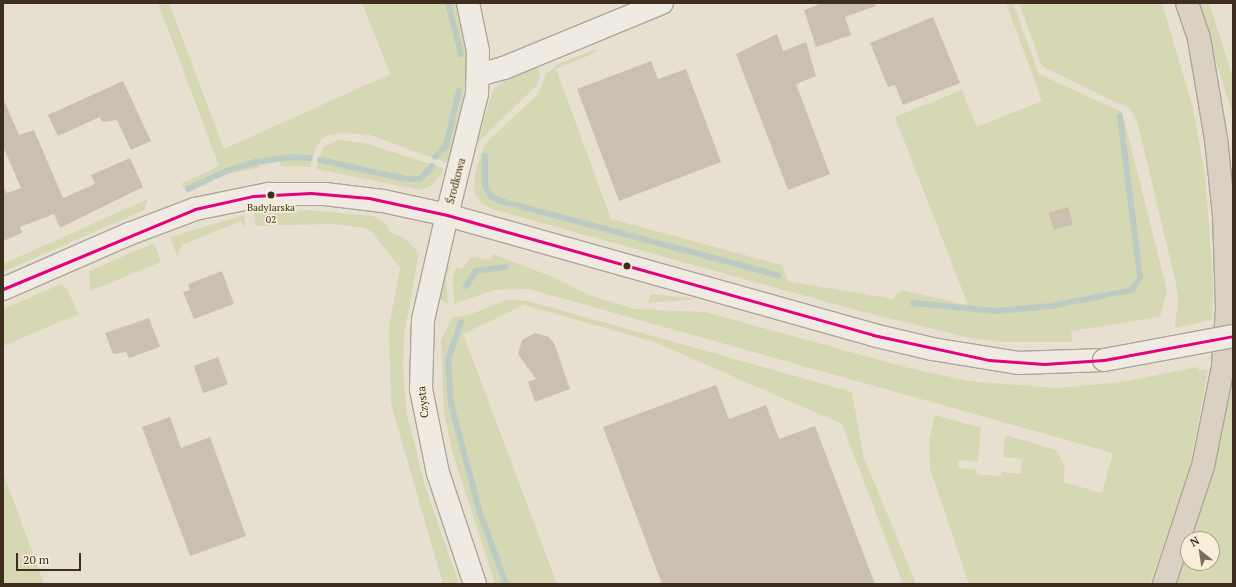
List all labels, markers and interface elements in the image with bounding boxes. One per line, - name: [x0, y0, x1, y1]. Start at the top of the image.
- street label: Środkowa: [443, 156, 469, 206]
- marker: Badylarska 02: [266, 190, 276, 200]
- place label: Badylarska 02: [247, 201, 295, 224]
- unlabelled marker: [622, 261, 632, 271]
- street label: Czysta: [414, 385, 432, 419]
- north arrow: [1180, 531, 1220, 571]
- text: N: [1187, 533, 1202, 550]
- scale bar: [18, 545, 83, 571]
- text: 20 m: [23, 552, 49, 567]

